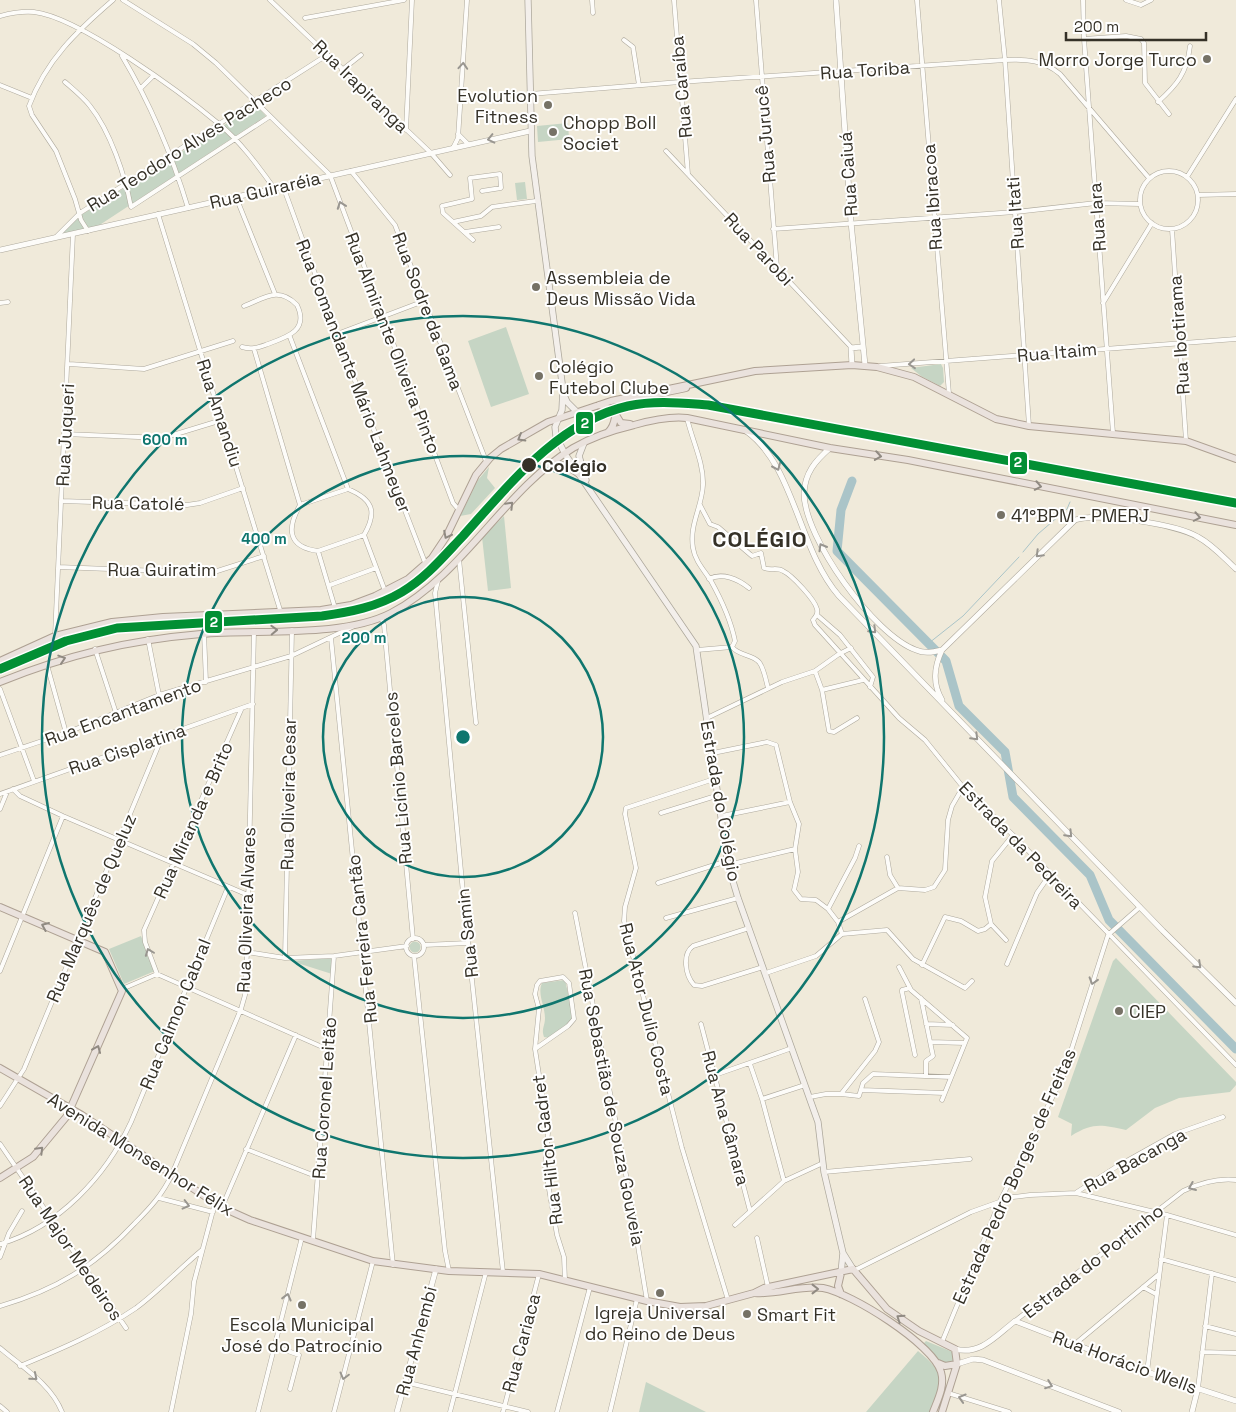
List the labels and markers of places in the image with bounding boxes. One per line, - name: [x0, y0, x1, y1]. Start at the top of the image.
- place label: Morro Jorge Turco: [1039, 48, 1197, 71]
- marker: Morro Jorge Turco: [1201, 53, 1213, 65]
- place label: Evolution Fitness: [457, 84, 538, 128]
- marker: Evolution Fitness: [542, 99, 554, 111]
- place label: Chopp Boll Societ: [563, 111, 656, 155]
- marker: Chopp Boll Societ: [547, 126, 559, 138]
- place label: Assembleia de Deus Missão Vida: [546, 266, 696, 310]
- marker: Assembleia de Deus Missão Vida: [530, 281, 542, 293]
- place label: Colégio Futebol Clube: [549, 355, 669, 399]
- marker: Colégio Futebol Clube: [533, 370, 545, 382]
- place label: Colégio: [542, 454, 607, 477]
- marker: Colégio: [520, 456, 538, 474]
- place label: 41°BPM - PMERJ: [1011, 504, 1149, 527]
- marker: 41°BPM - PMERJ: [995, 509, 1007, 521]
- centre of rings: [454, 728, 472, 746]
- place label: CIEP: [1129, 1000, 1166, 1023]
- marker: CIEP: [1113, 1005, 1125, 1017]
- marker: Igreja Universal do Reino de Deus: [654, 1287, 666, 1299]
- marker: Escola Municipal José do Patrocínio: [296, 1299, 308, 1311]
- place label: Igreja Universal do Reino de Deus: [585, 1301, 735, 1345]
- place label: Smart Fit: [757, 1303, 836, 1326]
- marker: Smart Fit: [741, 1308, 753, 1320]
- place label: Escola Municipal José do Patrocínio: [221, 1313, 383, 1357]

